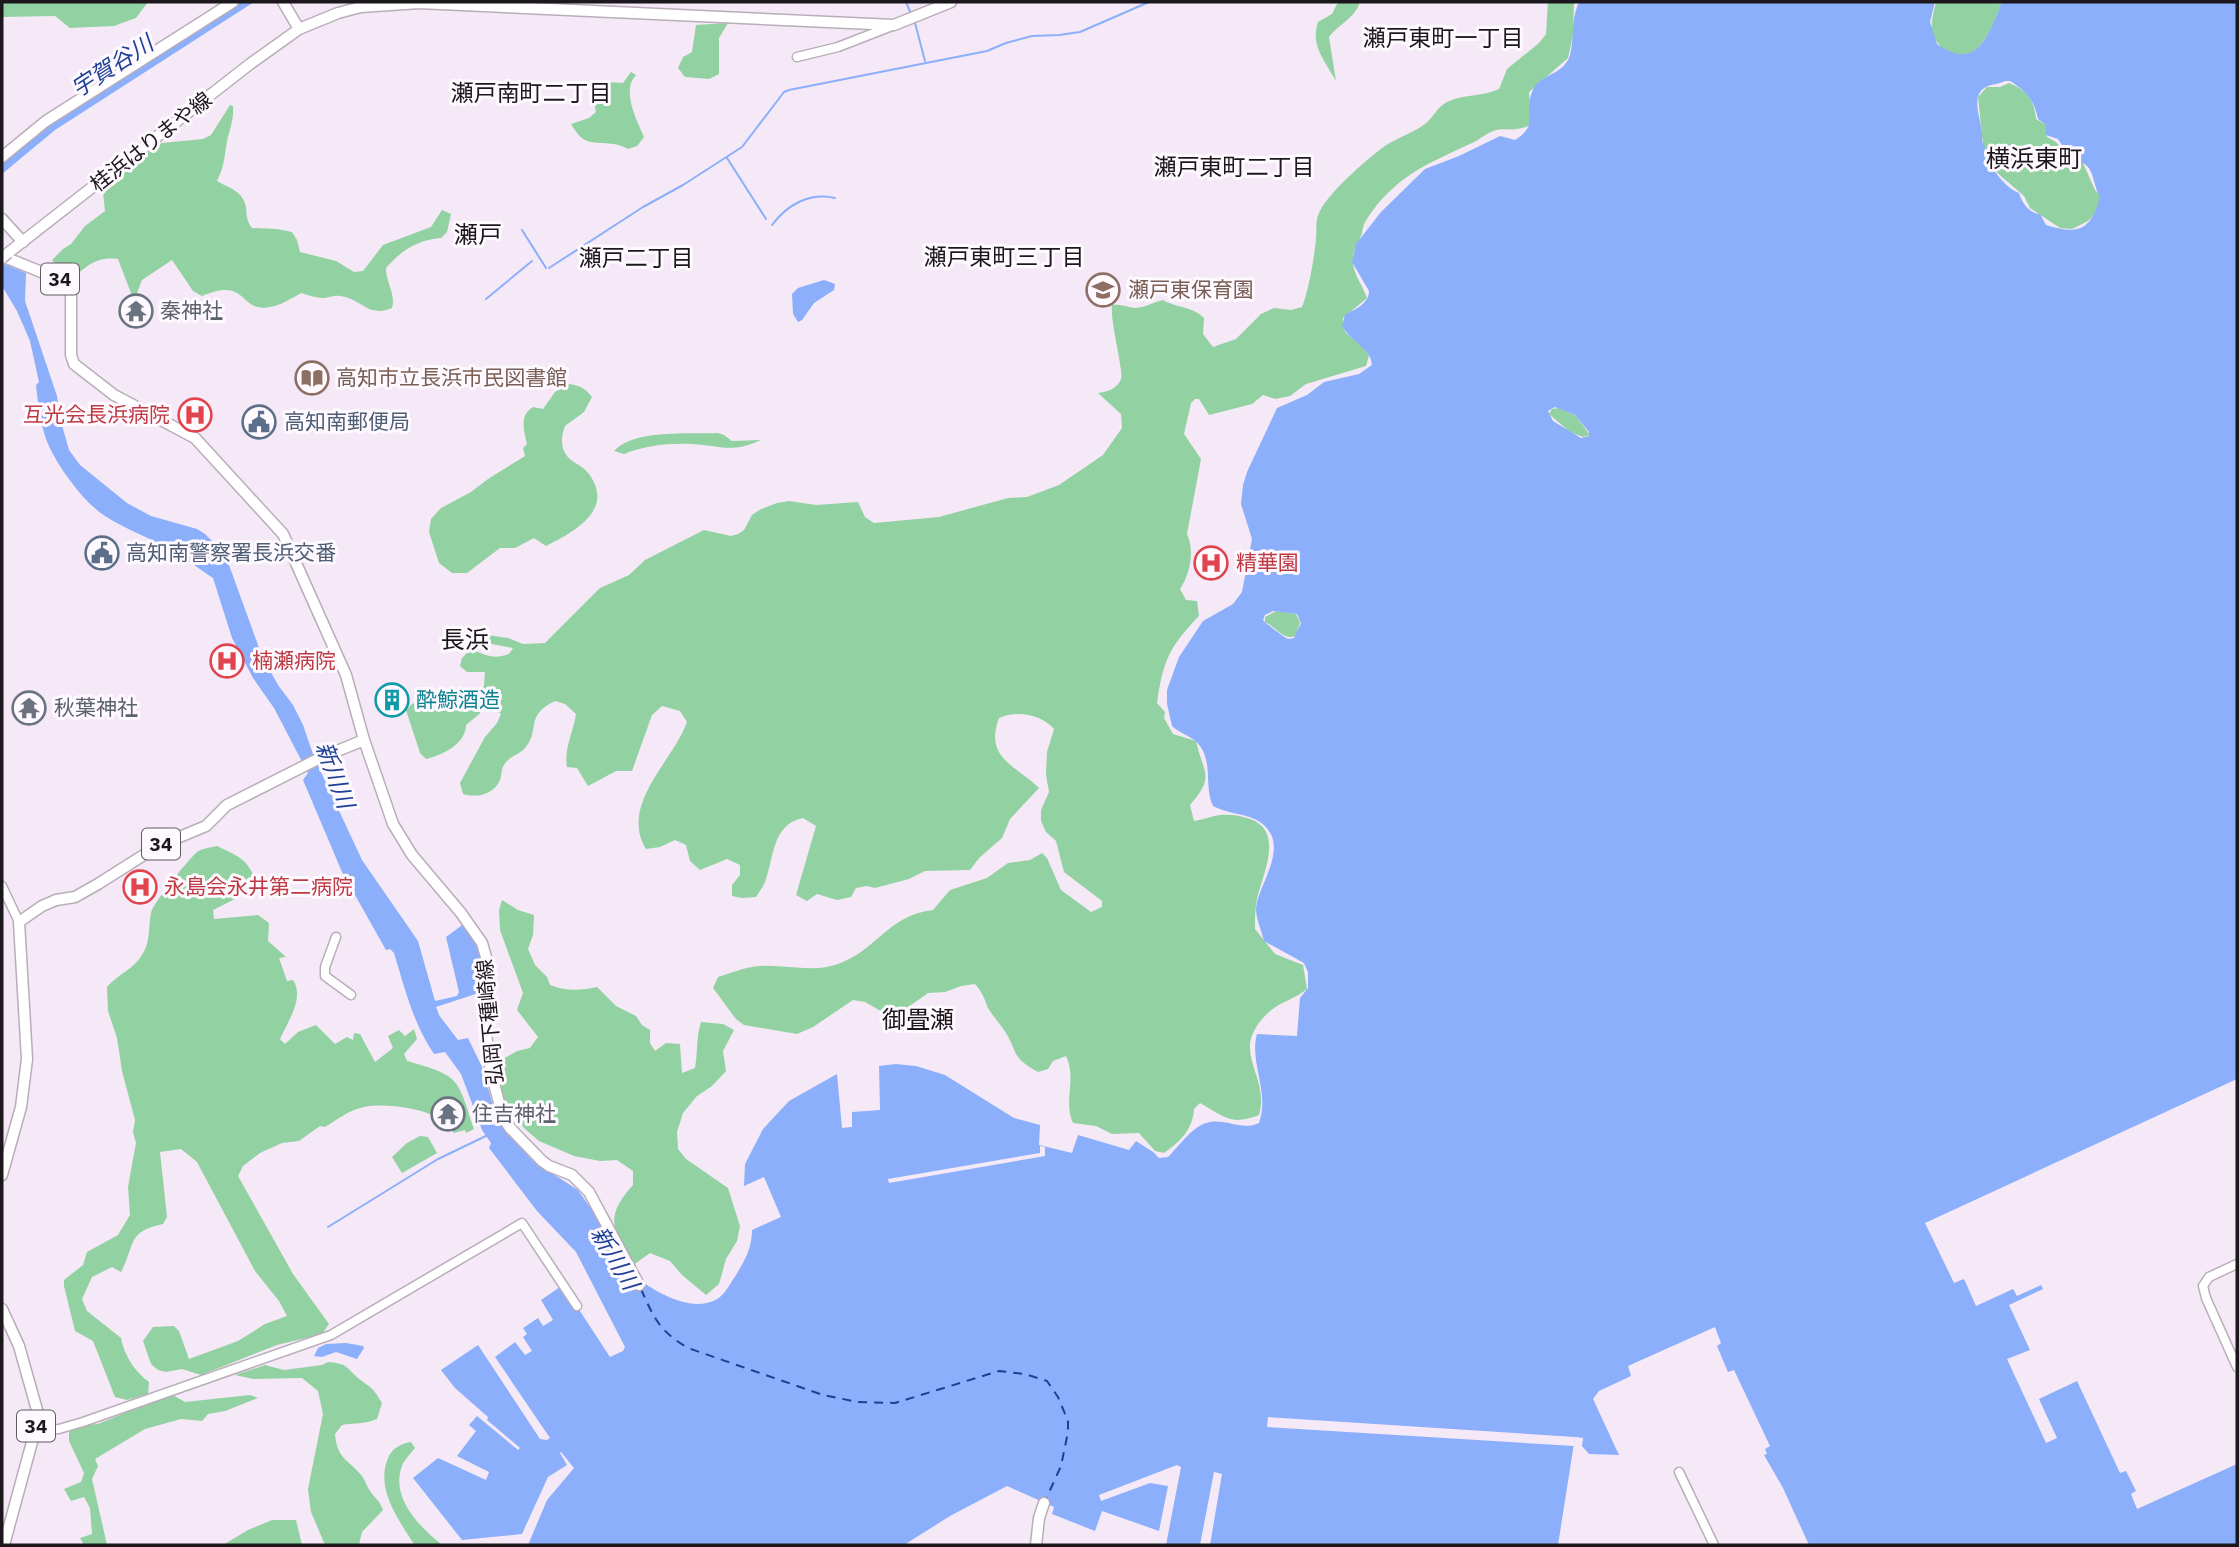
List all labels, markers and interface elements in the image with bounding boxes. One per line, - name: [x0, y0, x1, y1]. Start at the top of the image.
- district label: 瀬戸東町一丁目: [1363, 22, 1524, 52]
- water label: 宇賀谷川: [65, 26, 161, 103]
- district label: 瀬戸南町二丁目: [451, 77, 612, 107]
- street label: 桂浜はりまや線: [84, 85, 217, 197]
- district label: 横浜東町: [1986, 142, 2082, 174]
- district label: 瀬戸東町二丁目: [1154, 151, 1315, 181]
- district label: 瀬戸: [454, 218, 502, 250]
- district label: 瀬戸東町三丁目: [924, 241, 1085, 271]
- district label: 瀬戸二丁目: [579, 242, 694, 272]
- road number: 34: [41, 264, 79, 294]
- school or university icon: 瀬戸東保育園: [1084, 271, 1122, 309]
- place label: 瀬戸東保育園: [1128, 275, 1254, 303]
- temple icon: 秦神社: [117, 292, 155, 330]
- place label: 秦神社: [160, 296, 223, 324]
- library icon: 高知市立長浜市民図書館: [293, 359, 331, 397]
- place label: 高知市立長浜市民図書館: [336, 363, 567, 391]
- hospital icon: 互光会長浜病院: [176, 396, 214, 434]
- place label: 互光会長浜病院: [23, 400, 170, 428]
- public building icon: 高知南郵便局: [240, 403, 278, 441]
- place label: 高知南郵便局: [284, 407, 410, 435]
- public building icon: 高知南警察署長浜交番: [83, 534, 121, 572]
- place label: 高知南警察署長浜交番: [126, 538, 336, 566]
- hospital icon: 精華園: [1192, 544, 1230, 582]
- place label: 精華園: [1236, 548, 1299, 576]
- district label: 長浜: [441, 623, 489, 655]
- hospital icon: 楠瀬病院: [208, 642, 246, 680]
- place label: 楠瀬病院: [252, 646, 336, 674]
- building icon: 酔鯨酒造: [373, 681, 411, 719]
- place label: 酔鯨酒造: [416, 685, 500, 713]
- temple icon: 秋葉神社: [10, 689, 48, 727]
- place label: 秋葉神社: [54, 693, 138, 721]
- water label: 新川川: [310, 737, 363, 815]
- road number: 34: [142, 828, 180, 860]
- hospital icon: 永島会永井第二病院: [121, 868, 159, 906]
- place label: 永島会永井第二病院: [164, 872, 353, 900]
- street label: 弘岡下種崎線: [470, 958, 508, 1086]
- district label: 御畳瀬: [882, 1003, 954, 1035]
- temple icon: 住吉神社: [429, 1095, 467, 1133]
- place label: 住吉神社: [472, 1099, 556, 1127]
- water label: 新川川: [585, 1220, 648, 1297]
- road number: 34: [17, 1410, 55, 1442]

